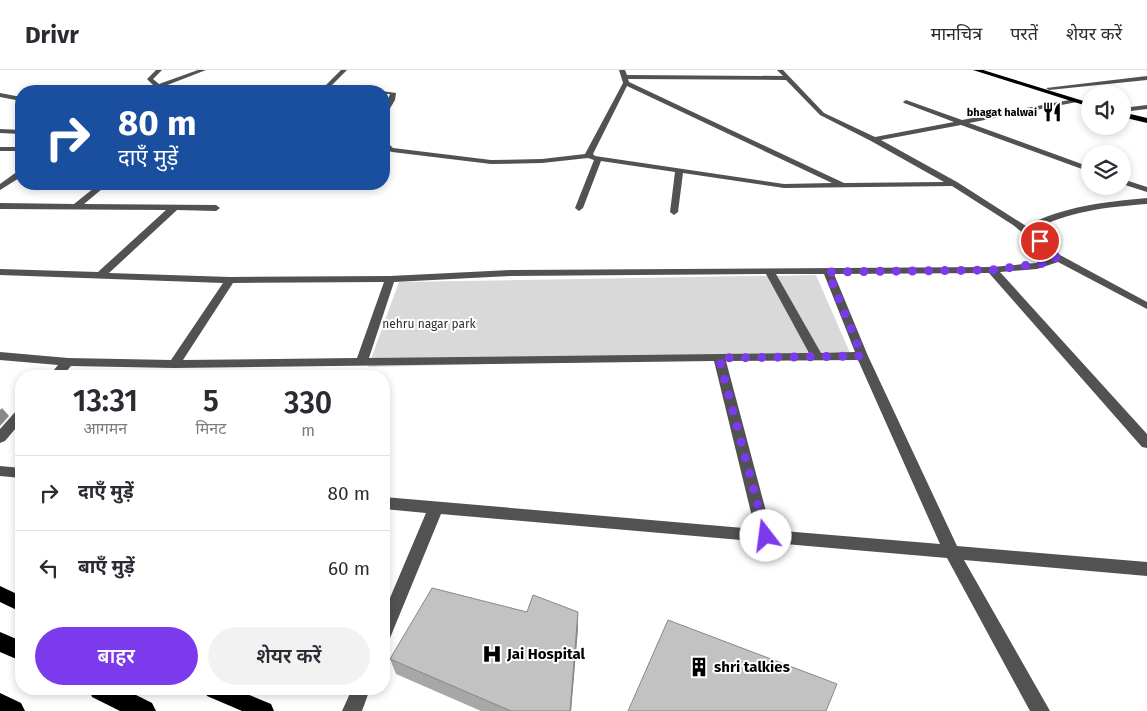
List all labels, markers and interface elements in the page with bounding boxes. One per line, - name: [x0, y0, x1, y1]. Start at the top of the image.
- text: Drivr: [25, 21, 79, 49]
- text: मानचित्र: [931, 23, 982, 45]
- text: परतें: [1010, 23, 1038, 45]
- text: शेयर करें: [1066, 23, 1122, 45]
- map controls: [1081, 85, 1131, 195]
- button: sound: [1081, 85, 1131, 135]
- restaurant icon: bhagat halwai: [1041, 101, 1063, 123]
- text: 80 m: [118, 102, 197, 144]
- icon: right: [35, 105, 100, 170]
- place label: bhagat halwai: [967, 106, 1037, 119]
- text: दाएँ मुड़ें: [118, 144, 178, 171]
- button: layers: [1081, 145, 1131, 195]
- pin: [1019, 220, 1061, 262]
- icon: arrive: [1026, 227, 1054, 255]
- park label: nehru nagar park: [382, 317, 477, 331]
- text: 13:31: [73, 383, 138, 419]
- text: 5: [203, 383, 219, 419]
- text: 330: [284, 385, 332, 421]
- text: आगमन: [83, 419, 127, 438]
- text: मिनट: [196, 419, 226, 438]
- text: m: [301, 421, 315, 440]
- icon: right: [35, 479, 63, 507]
- text: दाएँ मुड़ें: [78, 480, 134, 503]
- text: 80 m: [328, 482, 370, 505]
- position arrow: [739, 509, 791, 561]
- icon: left: [35, 554, 63, 582]
- text: बाएँ मुड़ें: [78, 555, 135, 578]
- text: 60 m: [328, 557, 370, 580]
- button: बाहर: [35, 627, 198, 685]
- button: शेयर करें: [208, 627, 370, 685]
- hospital icon: Jai Hospital: [481, 643, 503, 665]
- place label: Jai Hospital: [506, 645, 586, 663]
- building icon: shri talkies: [688, 656, 710, 678]
- place label: shri talkies: [714, 658, 790, 676]

